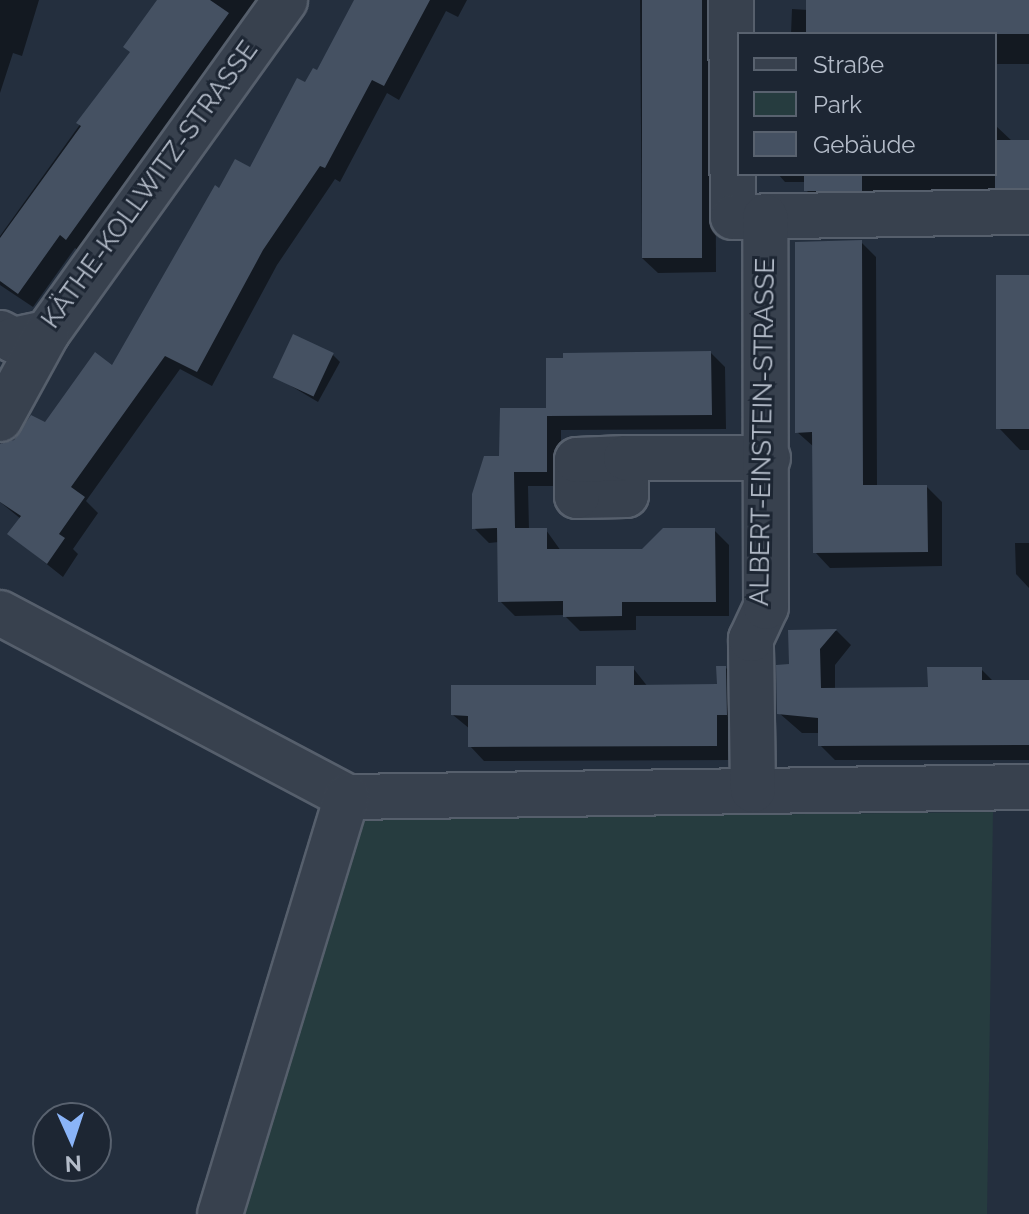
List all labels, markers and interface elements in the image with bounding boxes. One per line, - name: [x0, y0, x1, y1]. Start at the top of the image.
- legend: [737, 32, 997, 176]
- street label: KÄTHE-KOLLWITZ-STRASSE: [35, 35, 265, 335]
- text: Straße: [813, 50, 884, 79]
- text: Park: [813, 90, 862, 119]
- text: Gebäude: [813, 130, 915, 159]
- street label: ALBERT-EINSTEIN-STRASSE: [744, 258, 782, 606]
- north arrow: [32, 1102, 112, 1182]
- text: N: [64, 1151, 82, 1177]

